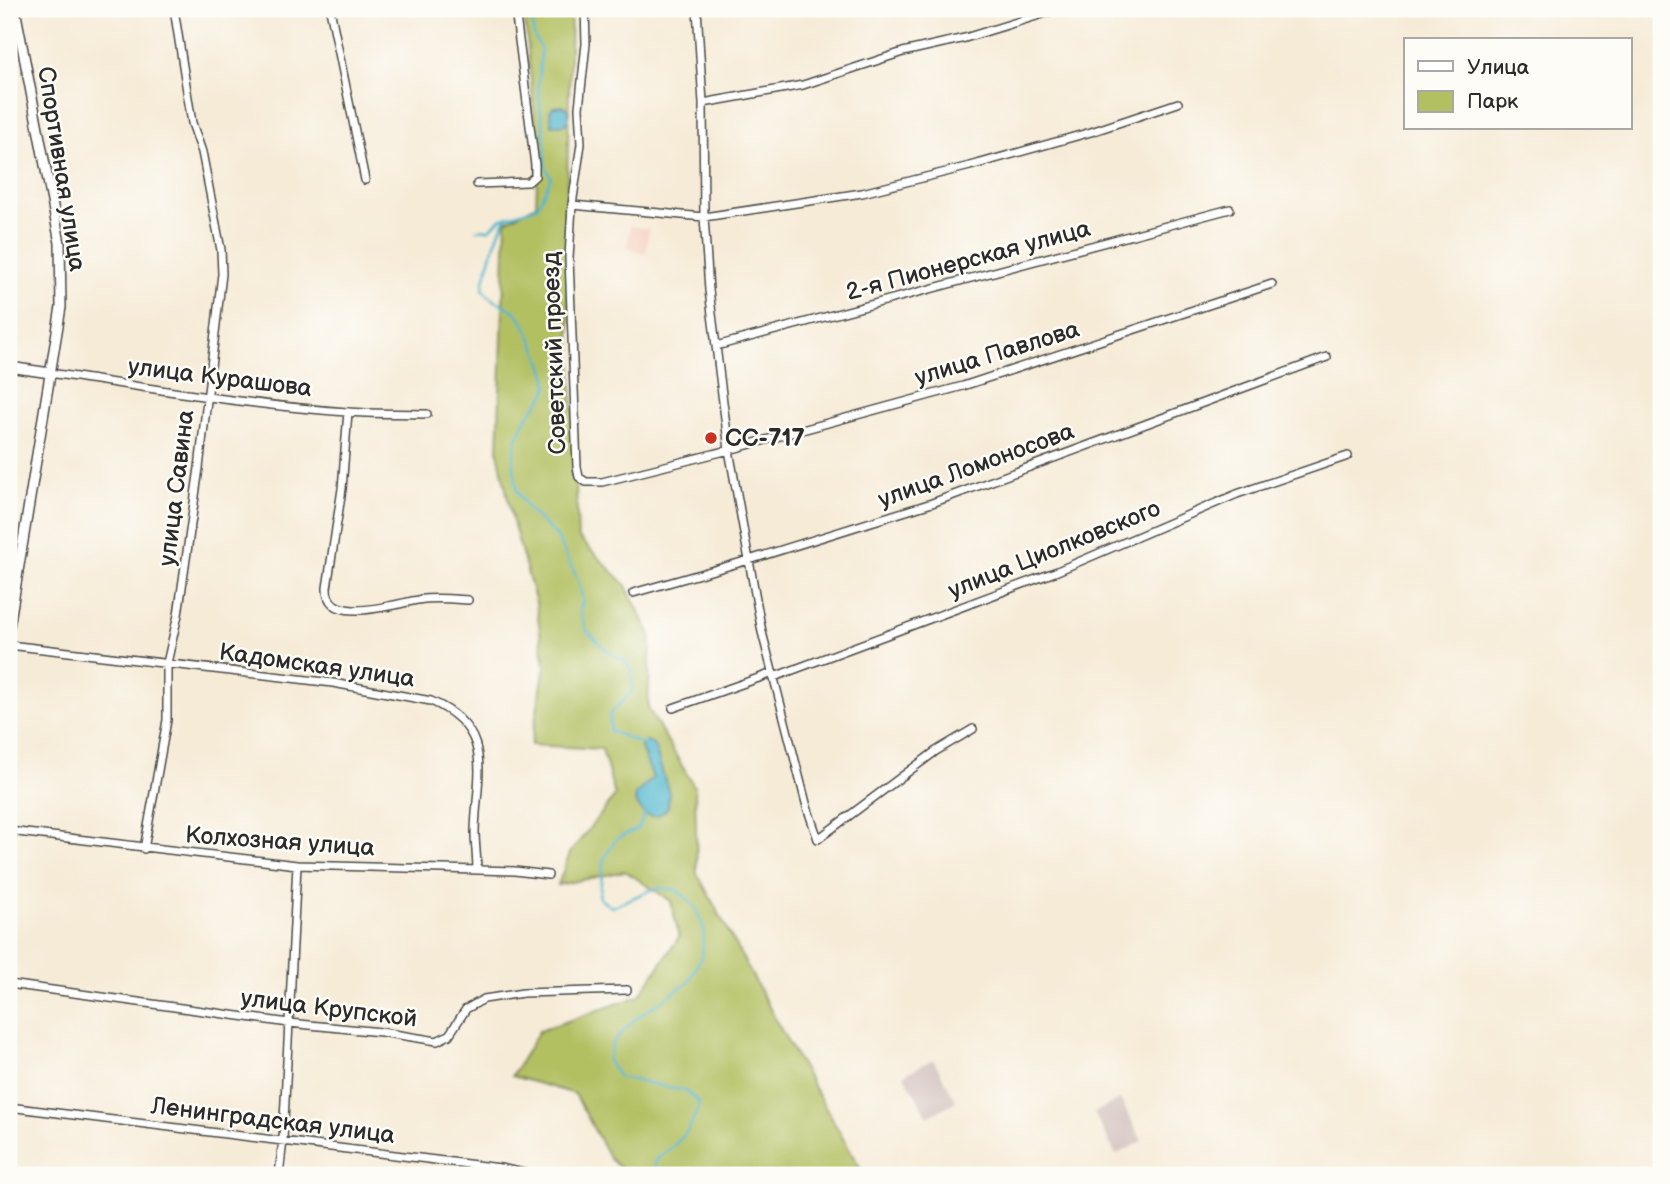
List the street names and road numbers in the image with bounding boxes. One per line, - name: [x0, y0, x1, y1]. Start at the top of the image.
- street label: Спортивная улица: [31, 65, 92, 273]
- street label: 2-я Пионерская улица: [843, 214, 1093, 307]
- street label: Советский проезд: [536, 251, 573, 455]
- street label: улица Павлова: [911, 315, 1083, 392]
- street label: улица Курашова: [126, 352, 313, 403]
- street label: улица Савина: [153, 408, 200, 568]
- street label: улица Ломоносова: [874, 417, 1078, 514]
- street label: улица Циолковского: [944, 494, 1164, 605]
- street label: Кадомская улица: [217, 637, 417, 694]
- street label: Колхозная улица: [184, 820, 376, 863]
- street label: улица Крупской: [239, 983, 419, 1034]
- street label: Ленинградская улица: [148, 1091, 397, 1150]

